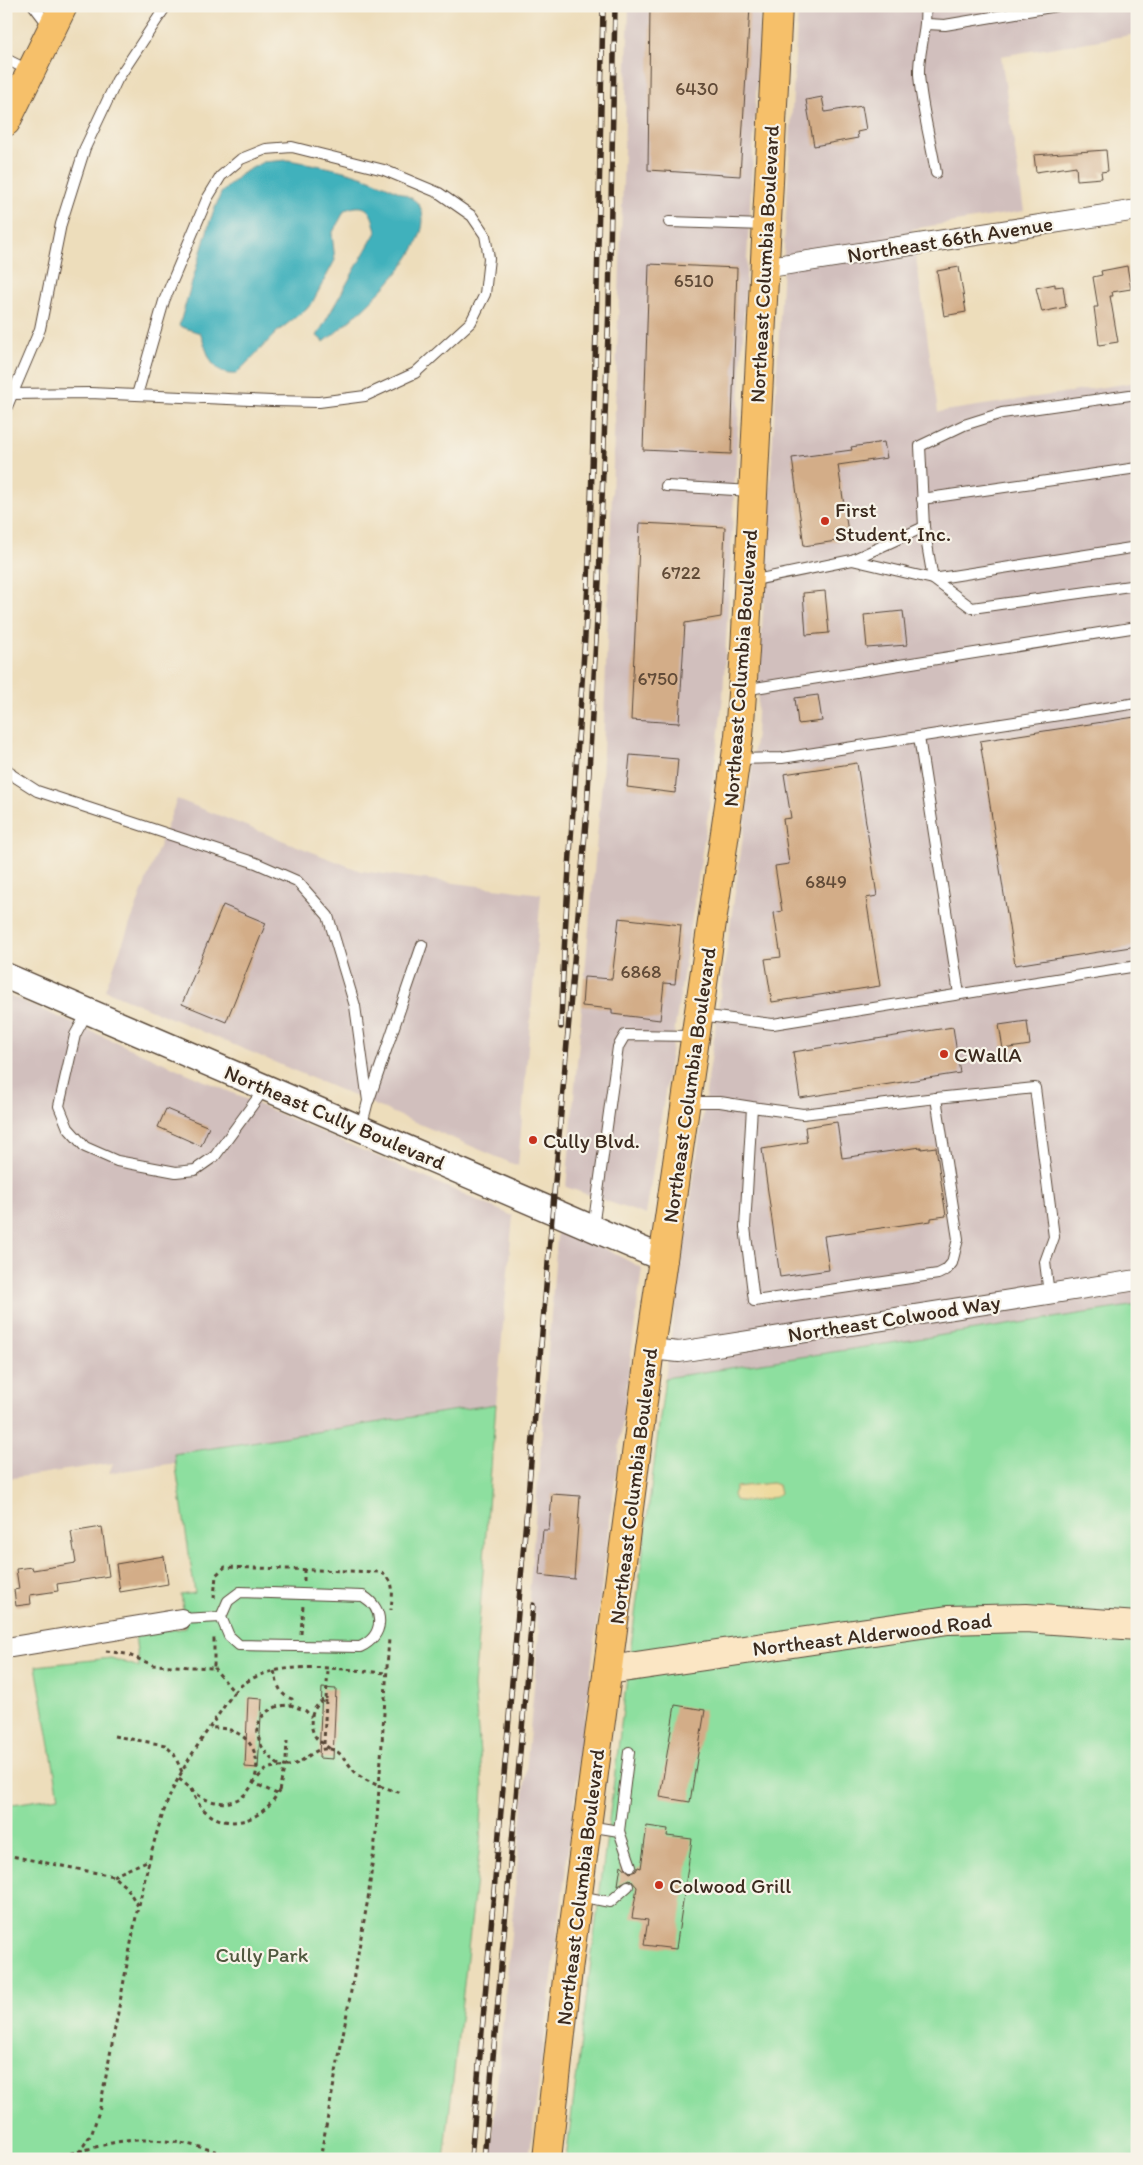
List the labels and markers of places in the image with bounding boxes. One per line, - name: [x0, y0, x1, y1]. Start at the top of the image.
- place label: First Student, Inc.: [835, 497, 951, 546]
- marker: First Student, Inc.: [819, 515, 831, 527]
- place label: CWallA: [954, 1042, 1022, 1067]
- marker: CWallA: [938, 1048, 950, 1060]
- place label: Cully Blvd.: [543, 1128, 640, 1153]
- marker: Cully Blvd.: [527, 1134, 539, 1146]
- place label: Colwood Grill: [669, 1873, 791, 1898]
- marker: Colwood Grill: [653, 1879, 665, 1891]

